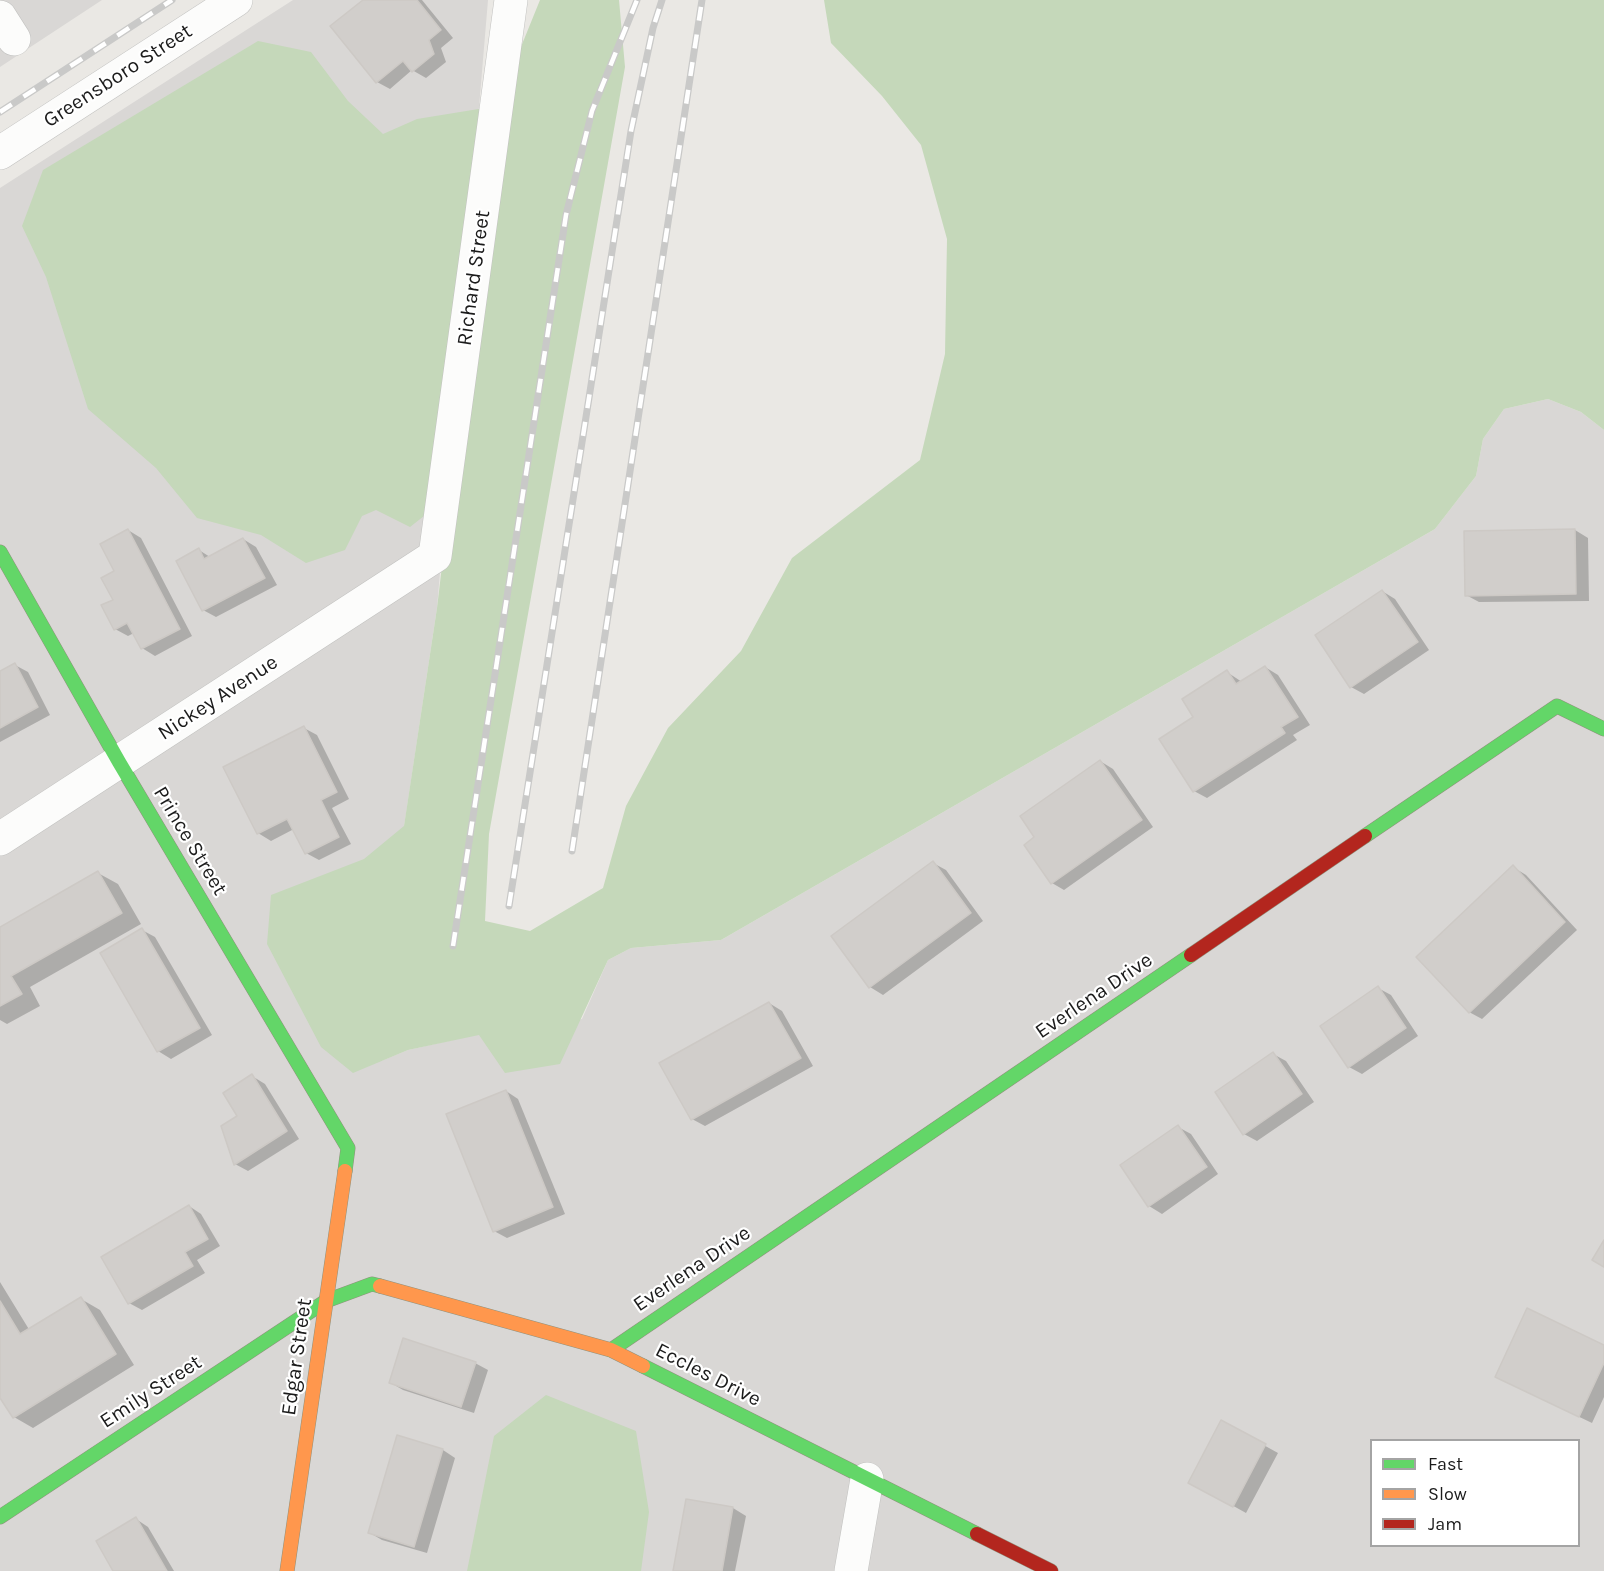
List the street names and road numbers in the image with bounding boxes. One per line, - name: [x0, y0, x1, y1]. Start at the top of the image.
- street label: Greensboro Street: [39, 19, 197, 133]
- street label: Richard Street: [452, 208, 496, 348]
- street label: Nickey Avenue: [153, 650, 283, 746]
- street label: Prince Street: [148, 782, 232, 900]
- street label: Everlena Drive: [1031, 948, 1157, 1044]
- street label: Everlena Drive: [629, 1221, 755, 1317]
- street label: Edgar Street: [276, 1297, 318, 1417]
- street label: Eccles Drive: [651, 1338, 765, 1412]
- street label: Emily Street: [95, 1350, 207, 1434]

